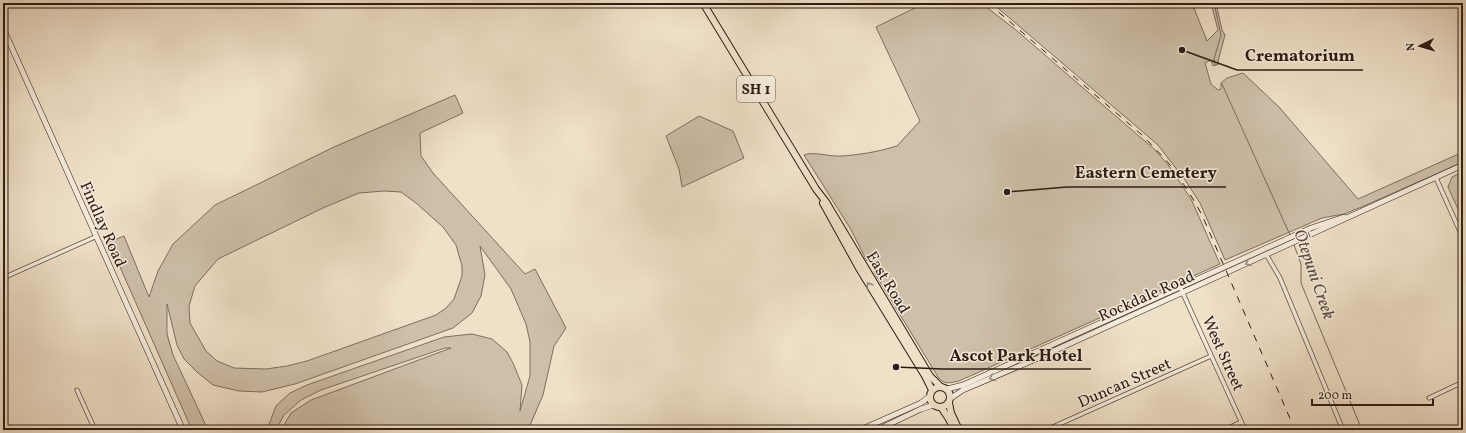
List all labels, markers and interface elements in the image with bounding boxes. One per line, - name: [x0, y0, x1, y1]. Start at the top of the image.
- north arrow: [1400, 26, 1440, 66]
- callout: Crematorium: [1237, 41, 1363, 70]
- text: N: [1404, 42, 1419, 51]
- text: Crematorium: [1245, 45, 1355, 68]
- road number: SH 1: [737, 76, 775, 102]
- callout: Eastern Cemetery: [1067, 158, 1226, 187]
- text: Eastern Cemetery: [1075, 162, 1218, 185]
- street label: Findlay Road: [73, 178, 131, 271]
- water label: Ōtepuni Creek: [1287, 226, 1340, 323]
- street label: East Road: [860, 248, 915, 318]
- one-way arrow: [1245, 258, 1252, 266]
- street label: Rockdale Road: [1095, 266, 1198, 328]
- one-way arrow: [867, 282, 874, 289]
- street label: West Street: [1196, 313, 1249, 395]
- callout: Ascot Park Hotel: [942, 340, 1091, 369]
- text: Ascot Park Hotel: [949, 345, 1083, 368]
- street label: Duncan Street: [1075, 353, 1175, 414]
- one-way arrow: [989, 373, 997, 381]
- scale bar: [1312, 381, 1433, 407]
- text: 200 m: [1318, 388, 1352, 404]

